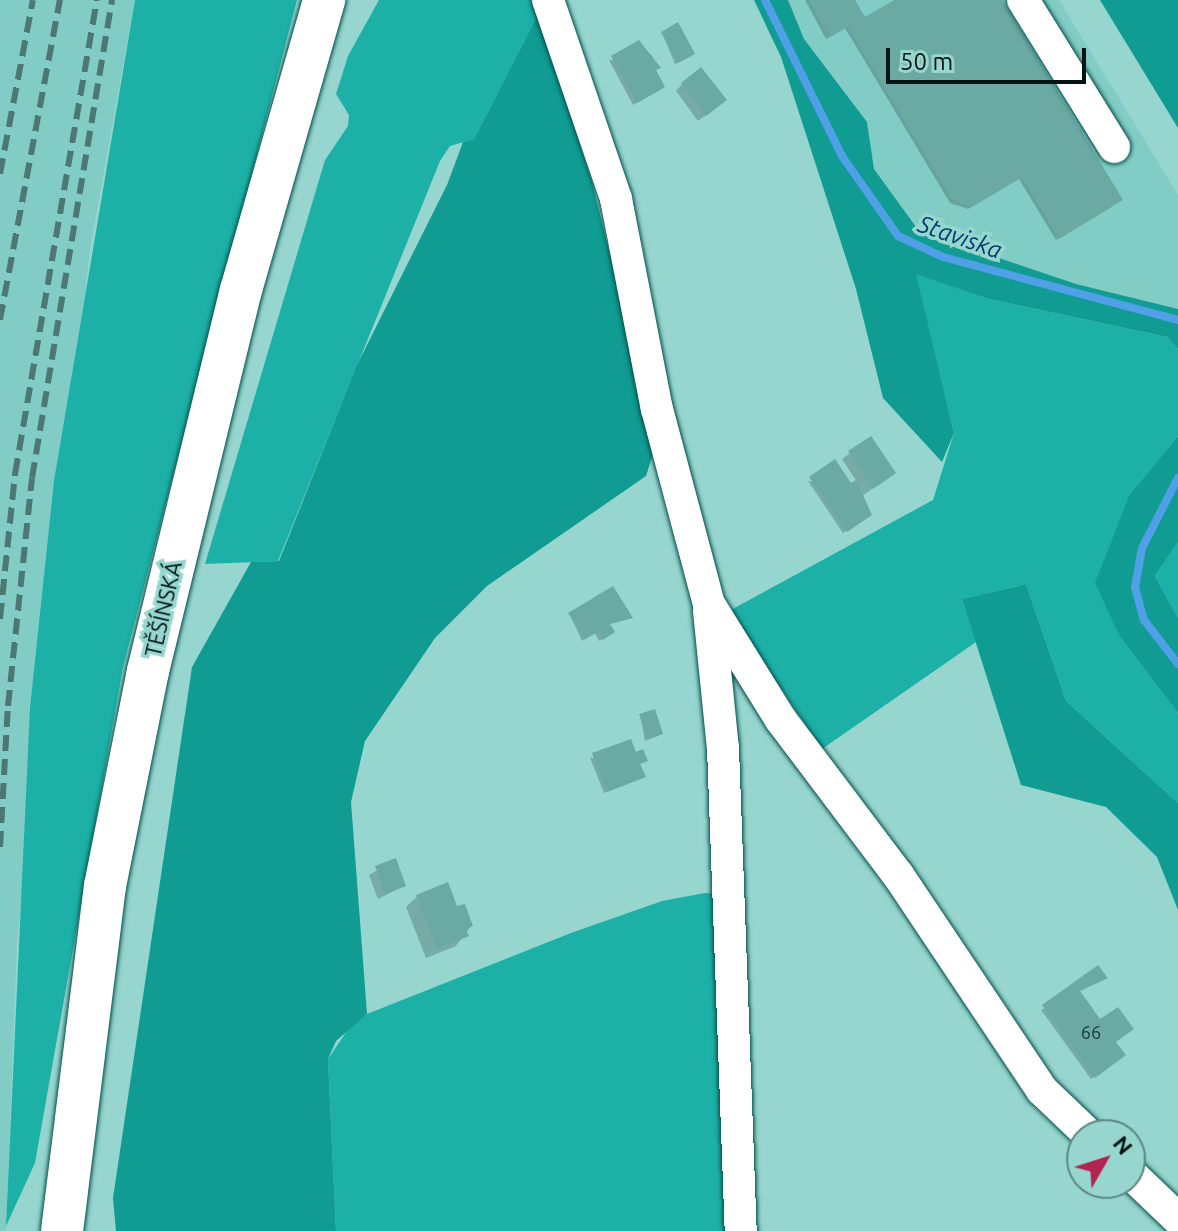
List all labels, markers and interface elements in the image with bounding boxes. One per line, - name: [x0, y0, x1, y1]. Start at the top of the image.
- scale bar: [890, 32, 1090, 82]
- text: 50 m: [900, 48, 953, 75]
- water label: Staviska: [914, 209, 1006, 265]
- street label: TĚŠÍNSKÁ: [139, 559, 187, 659]
- house number: 66: [1081, 1021, 1101, 1043]
- north arrow: [1066, 1119, 1146, 1199]
- text: N: [1109, 1131, 1138, 1159]

